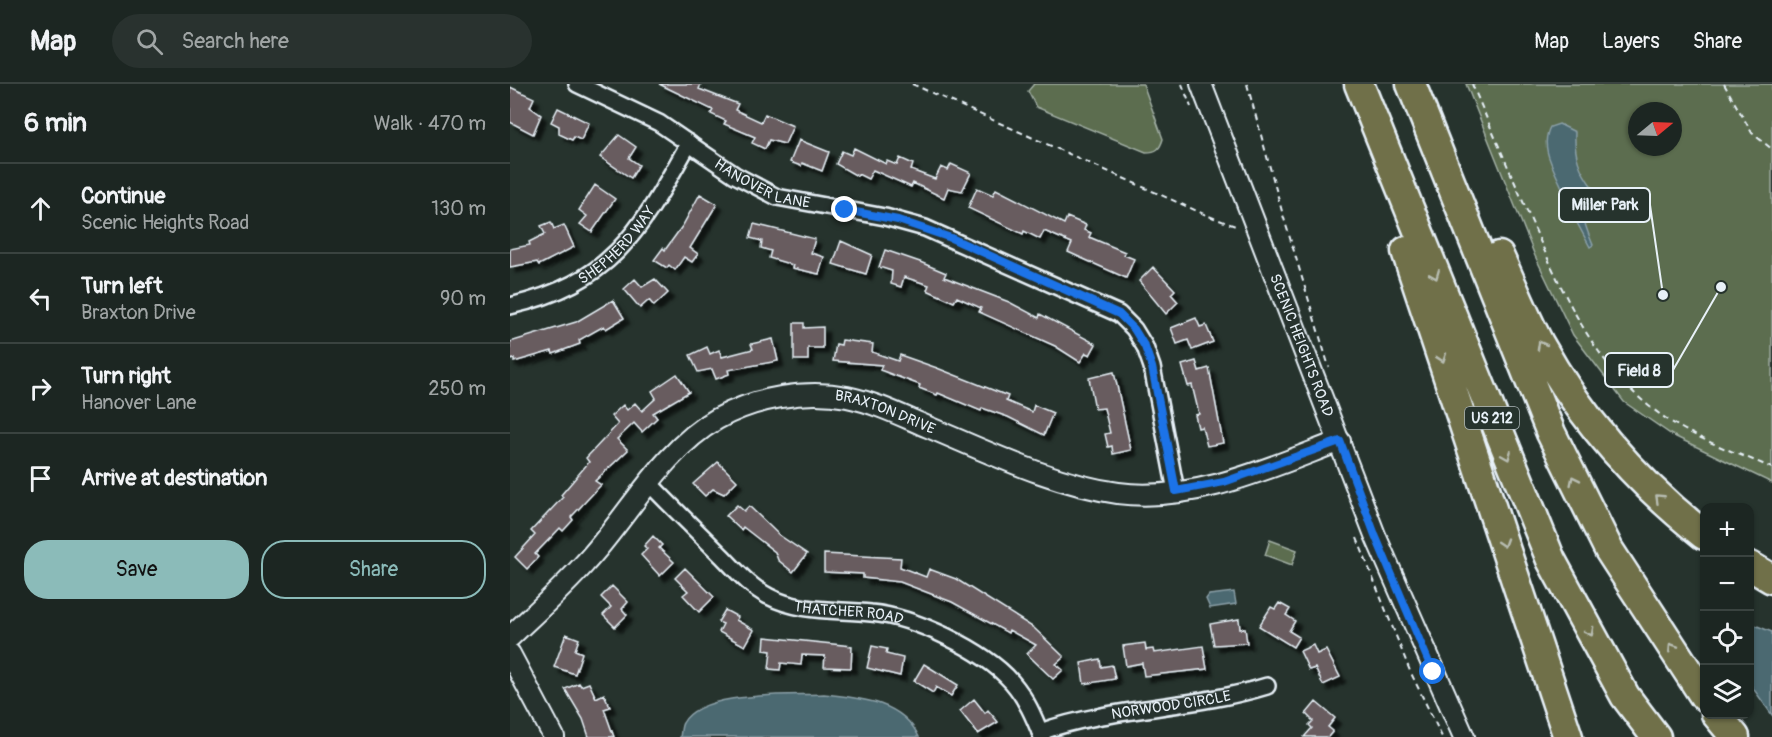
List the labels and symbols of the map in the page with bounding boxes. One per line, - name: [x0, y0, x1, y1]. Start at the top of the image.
- north arrow: [1628, 102, 1682, 156]
- street label: HANOVER LANE: [711, 154, 812, 212]
- callout: Miller Park: [1559, 188, 1650, 222]
- text: Miller Park: [1571, 195, 1639, 215]
- route end: [831, 196, 857, 222]
- street label: SHEPHERD WAY: [575, 202, 659, 288]
- one-way arrow: [1428, 269, 1440, 280]
- street label: SCENIC HEIGHTS ROAD: [1266, 271, 1338, 419]
- one-way arrow: [1537, 341, 1548, 351]
- one-way arrow: [1435, 352, 1448, 363]
- callout: Field 8: [1605, 353, 1673, 387]
- text: Field 8: [1617, 361, 1661, 381]
- street label: BRAXTON DRIVE: [834, 386, 938, 439]
- road number: US 212: [1465, 407, 1519, 429]
- one-way arrow: [1500, 450, 1512, 461]
- one-way arrow: [1569, 475, 1581, 486]
- one-way arrow: [1656, 495, 1667, 506]
- one-way arrow: [1496, 538, 1508, 548]
- street label: THATCHER ROAD: [792, 596, 906, 629]
- one-way arrow: [1583, 626, 1594, 636]
- one-way arrow: [1669, 643, 1680, 654]
- route start: [1419, 658, 1445, 684]
- street label: NORWOOD CIRCLE: [1110, 686, 1233, 724]

